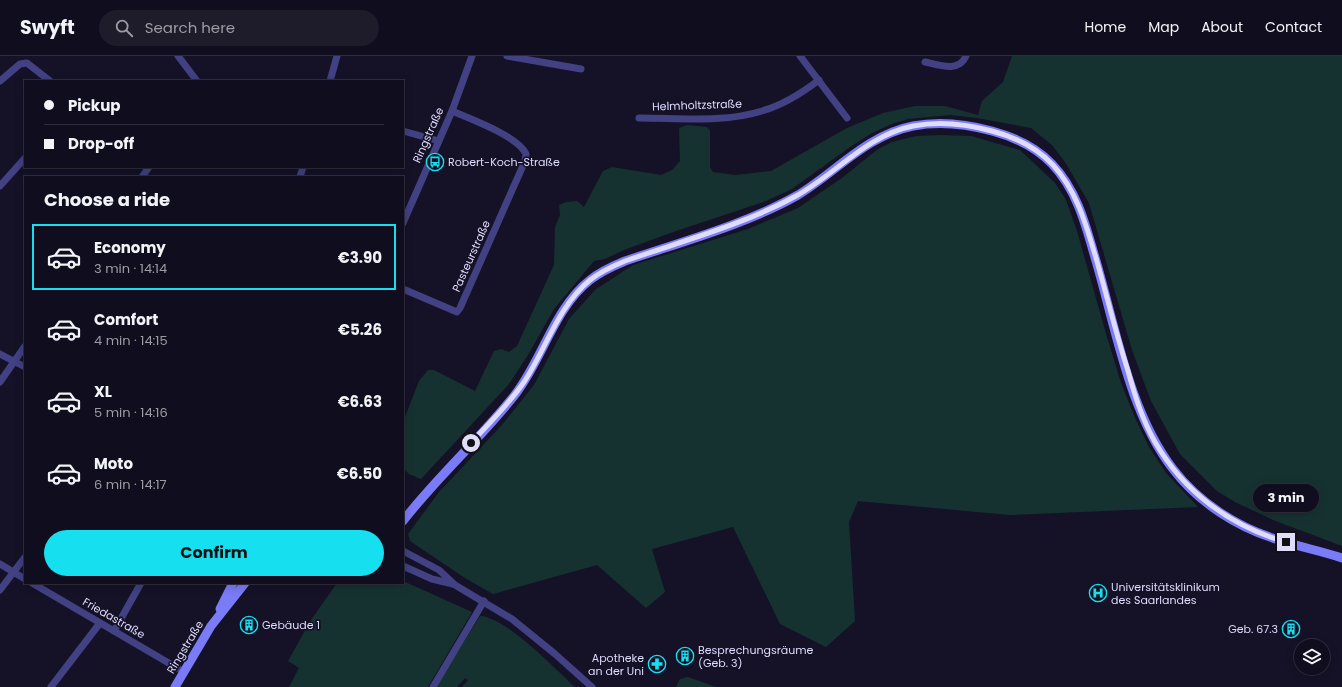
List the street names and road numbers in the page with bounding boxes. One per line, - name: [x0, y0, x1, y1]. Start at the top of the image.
- street label: Helmholtzstraße: [652, 95, 742, 115]
- street label: Ringstraße: [409, 104, 447, 165]
- street label: Pasteurstraße: [448, 217, 494, 294]
- street label: Friedastraße: [80, 594, 148, 642]
- street label: Ringstraße: [163, 617, 207, 677]

